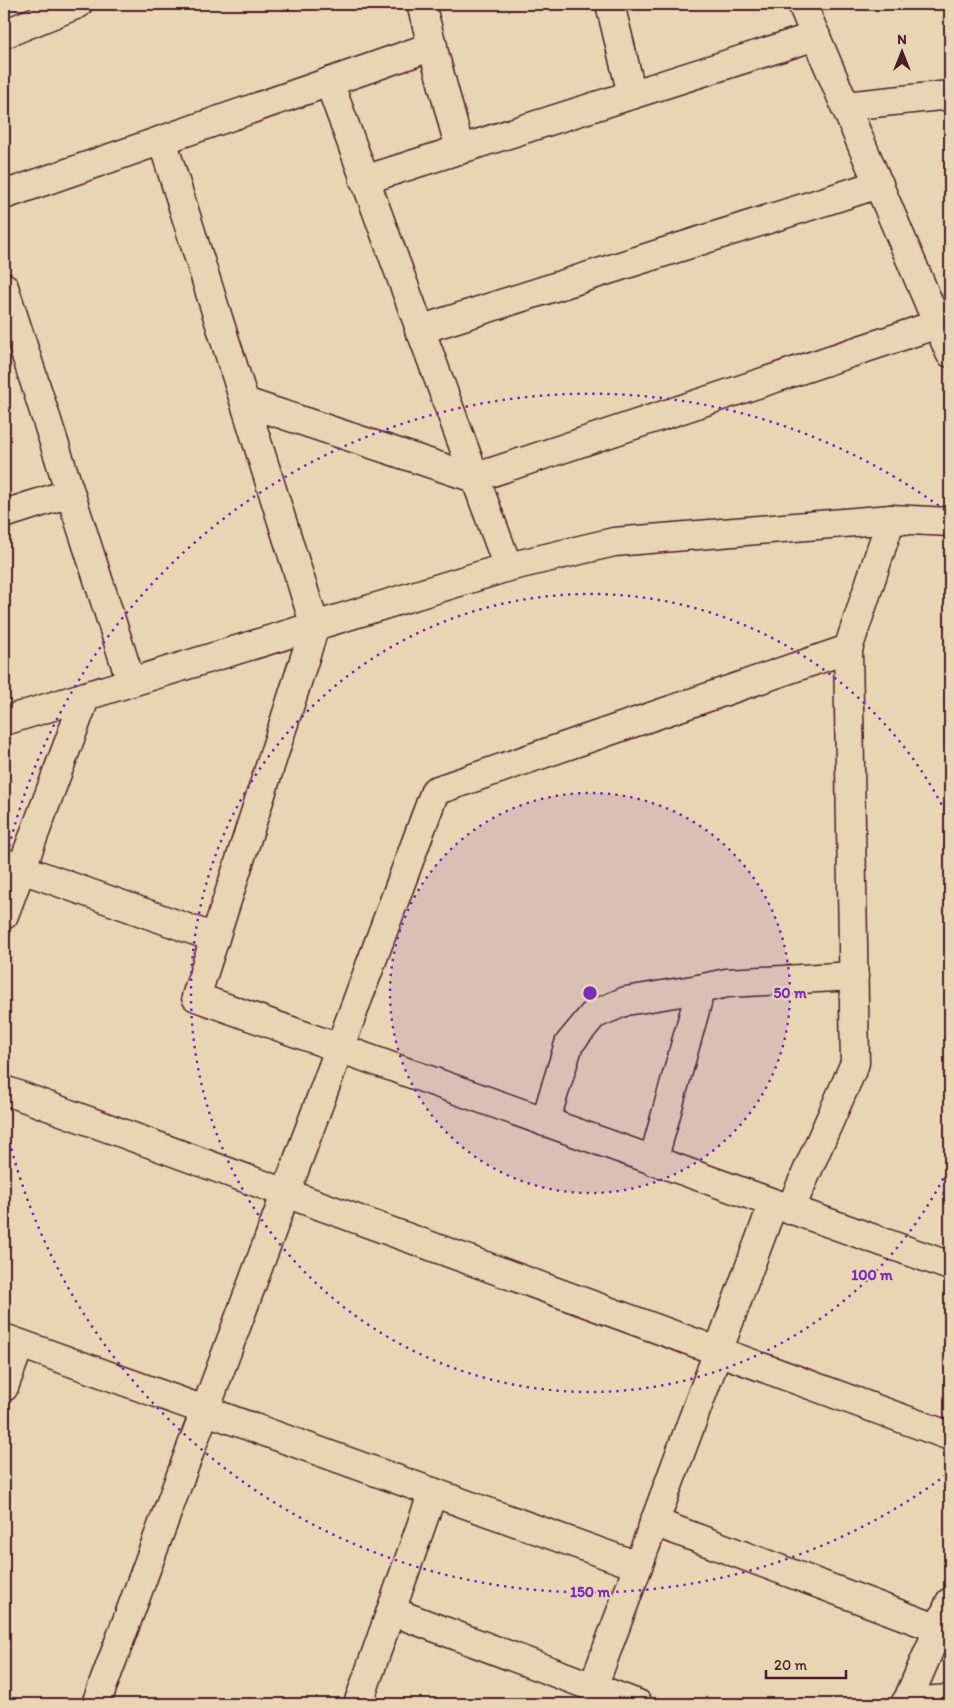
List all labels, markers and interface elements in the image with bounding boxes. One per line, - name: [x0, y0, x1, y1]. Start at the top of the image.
- north arrow: [876, 28, 926, 78]
- text: N: [897, 31, 907, 48]
- centre of rings: [581, 984, 599, 1002]
- text: 50 m: [773, 984, 807, 1002]
- text: 100 m: [851, 1266, 893, 1284]
- text: 150 m: [570, 1583, 610, 1601]
- scale bar: [766, 1648, 846, 1680]
- text: 20 m: [774, 1656, 808, 1674]

